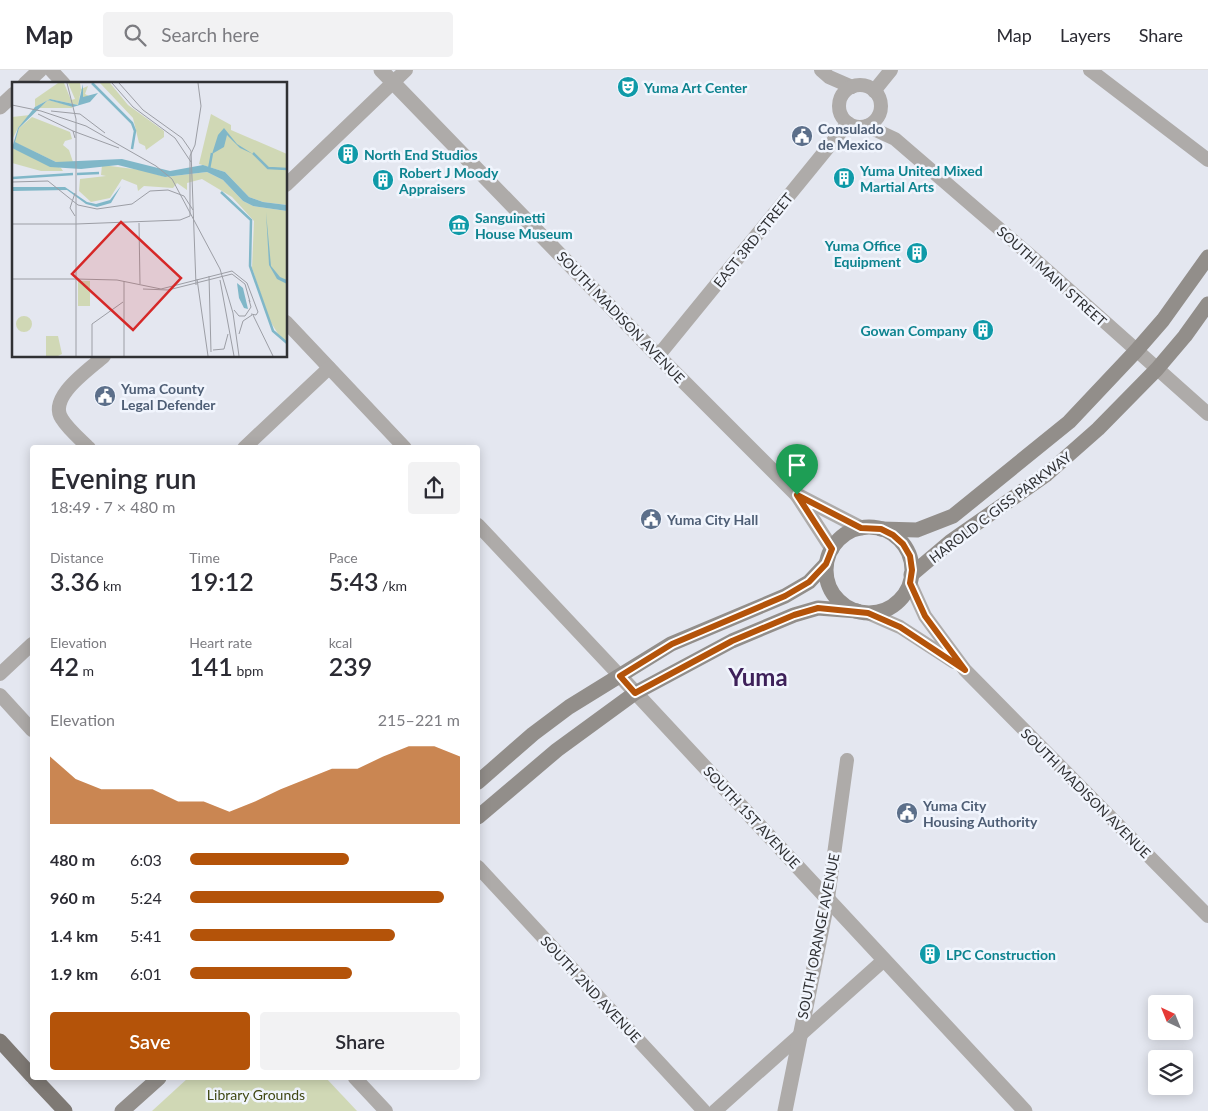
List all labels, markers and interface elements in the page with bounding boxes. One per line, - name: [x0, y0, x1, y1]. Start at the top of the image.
- search box: [103, 12, 453, 57]
- text: Map: [25, 20, 73, 49]
- icon: search: [121, 21, 149, 49]
- text: Search here: [161, 23, 259, 46]
- text: Map: [996, 24, 1032, 46]
- text: Layers: [1060, 24, 1111, 46]
- text: Share: [1139, 24, 1183, 46]
- theatre icon: Yuma Art Center: [616, 75, 640, 99]
- place label: Yuma Art Center: [643, 79, 748, 96]
- inset map: [12, 82, 288, 358]
- place label: Consulado de Mexico: [818, 120, 884, 153]
- public building icon: Consulado de Mexico: [790, 124, 814, 148]
- building icon: North End Studios: [336, 142, 360, 166]
- place label: North End Studios: [364, 146, 478, 163]
- place label: Yuma United Mixed Martial Arts: [859, 162, 983, 195]
- place label: Robert J Moody Appraisers: [398, 164, 499, 197]
- building icon: Yuma United Mixed Martial Arts: [832, 166, 856, 190]
- building icon: Robert J Moody Appraisers: [371, 168, 395, 192]
- street label: EAST 3RD STREET: [710, 189, 797, 291]
- place label: Sanguinetti House Museum: [475, 209, 573, 242]
- museum icon: Sanguinetti House Museum: [447, 213, 471, 237]
- street label: SOUTH MAIN STREET: [994, 222, 1111, 330]
- place label: Yuma Office Equipment: [824, 237, 902, 270]
- building icon: Yuma Office Equipment: [905, 241, 929, 265]
- street label: SOUTH MADISON AVENUE: [554, 248, 688, 386]
- building icon: Gowan Company: [971, 318, 995, 342]
- place label: Gowan Company: [860, 322, 968, 339]
- place label: Yuma County Legal Defender: [120, 380, 216, 413]
- public building icon: Yuma County Legal Defender: [93, 384, 117, 408]
- pin: [776, 444, 818, 495]
- street label: HAROLD C GISS PARKWAY: [926, 448, 1075, 566]
- icon: arrive: [783, 451, 811, 479]
- text: Evening run: [50, 461, 196, 495]
- button: share: [408, 462, 460, 514]
- text: 18:49 · 7 × 480 m: [50, 497, 175, 516]
- public building icon: Yuma City Hall: [639, 507, 663, 531]
- place label: Yuma City Hall: [666, 511, 758, 528]
- text: Distance: [50, 549, 104, 566]
- text: Time: [189, 549, 220, 566]
- text: Pace: [329, 549, 358, 566]
- text: 3.36: [50, 566, 99, 596]
- text: 19:12: [189, 566, 254, 596]
- text: 5:43: [329, 566, 379, 596]
- text: km: [99, 577, 122, 594]
- text: /km: [379, 577, 407, 594]
- text: Elevation: [50, 634, 107, 651]
- text: Heart rate: [189, 634, 252, 651]
- text: kcal: [329, 634, 352, 651]
- text: 42: [50, 651, 79, 681]
- text: 141: [189, 651, 233, 681]
- text: 239: [329, 651, 372, 681]
- text: m: [79, 662, 94, 679]
- text: bpm: [233, 662, 264, 679]
- district label: Yuma: [727, 662, 788, 691]
- text: Elevation: [50, 710, 115, 729]
- text: 215–221 m: [378, 710, 460, 729]
- street label: SOUTH MADISON AVENUE: [1018, 725, 1154, 861]
- street label: SOUTH 1ST AVENUE: [700, 762, 804, 872]
- place label: Yuma City Housing Authority: [922, 797, 1038, 830]
- public building icon: Yuma City Housing Authority: [895, 801, 919, 825]
- text: 480 m: [50, 850, 95, 869]
- text: 6:03: [130, 850, 162, 869]
- street label: SOUTH ORANGE AVENUE: [794, 852, 842, 1020]
- text: 960 m: [50, 888, 95, 907]
- text: 5:24: [130, 888, 162, 907]
- text: 1.4 km: [50, 926, 98, 945]
- text: 5:41: [130, 926, 162, 945]
- street label: SOUTH 2ND AVENUE: [537, 932, 645, 1046]
- building icon: LPC Construction: [918, 942, 942, 966]
- place label: LPC Construction: [946, 946, 1056, 963]
- text: 1.9 km: [50, 964, 98, 983]
- text: 6:01: [130, 964, 162, 983]
- north arrow: [1148, 995, 1192, 1040]
- map controls: [1148, 995, 1193, 1095]
- button: Save: [50, 1012, 250, 1070]
- button: Share: [260, 1012, 460, 1070]
- button: layers: [1148, 1050, 1193, 1095]
- park label: Library Grounds: [207, 1086, 305, 1103]

